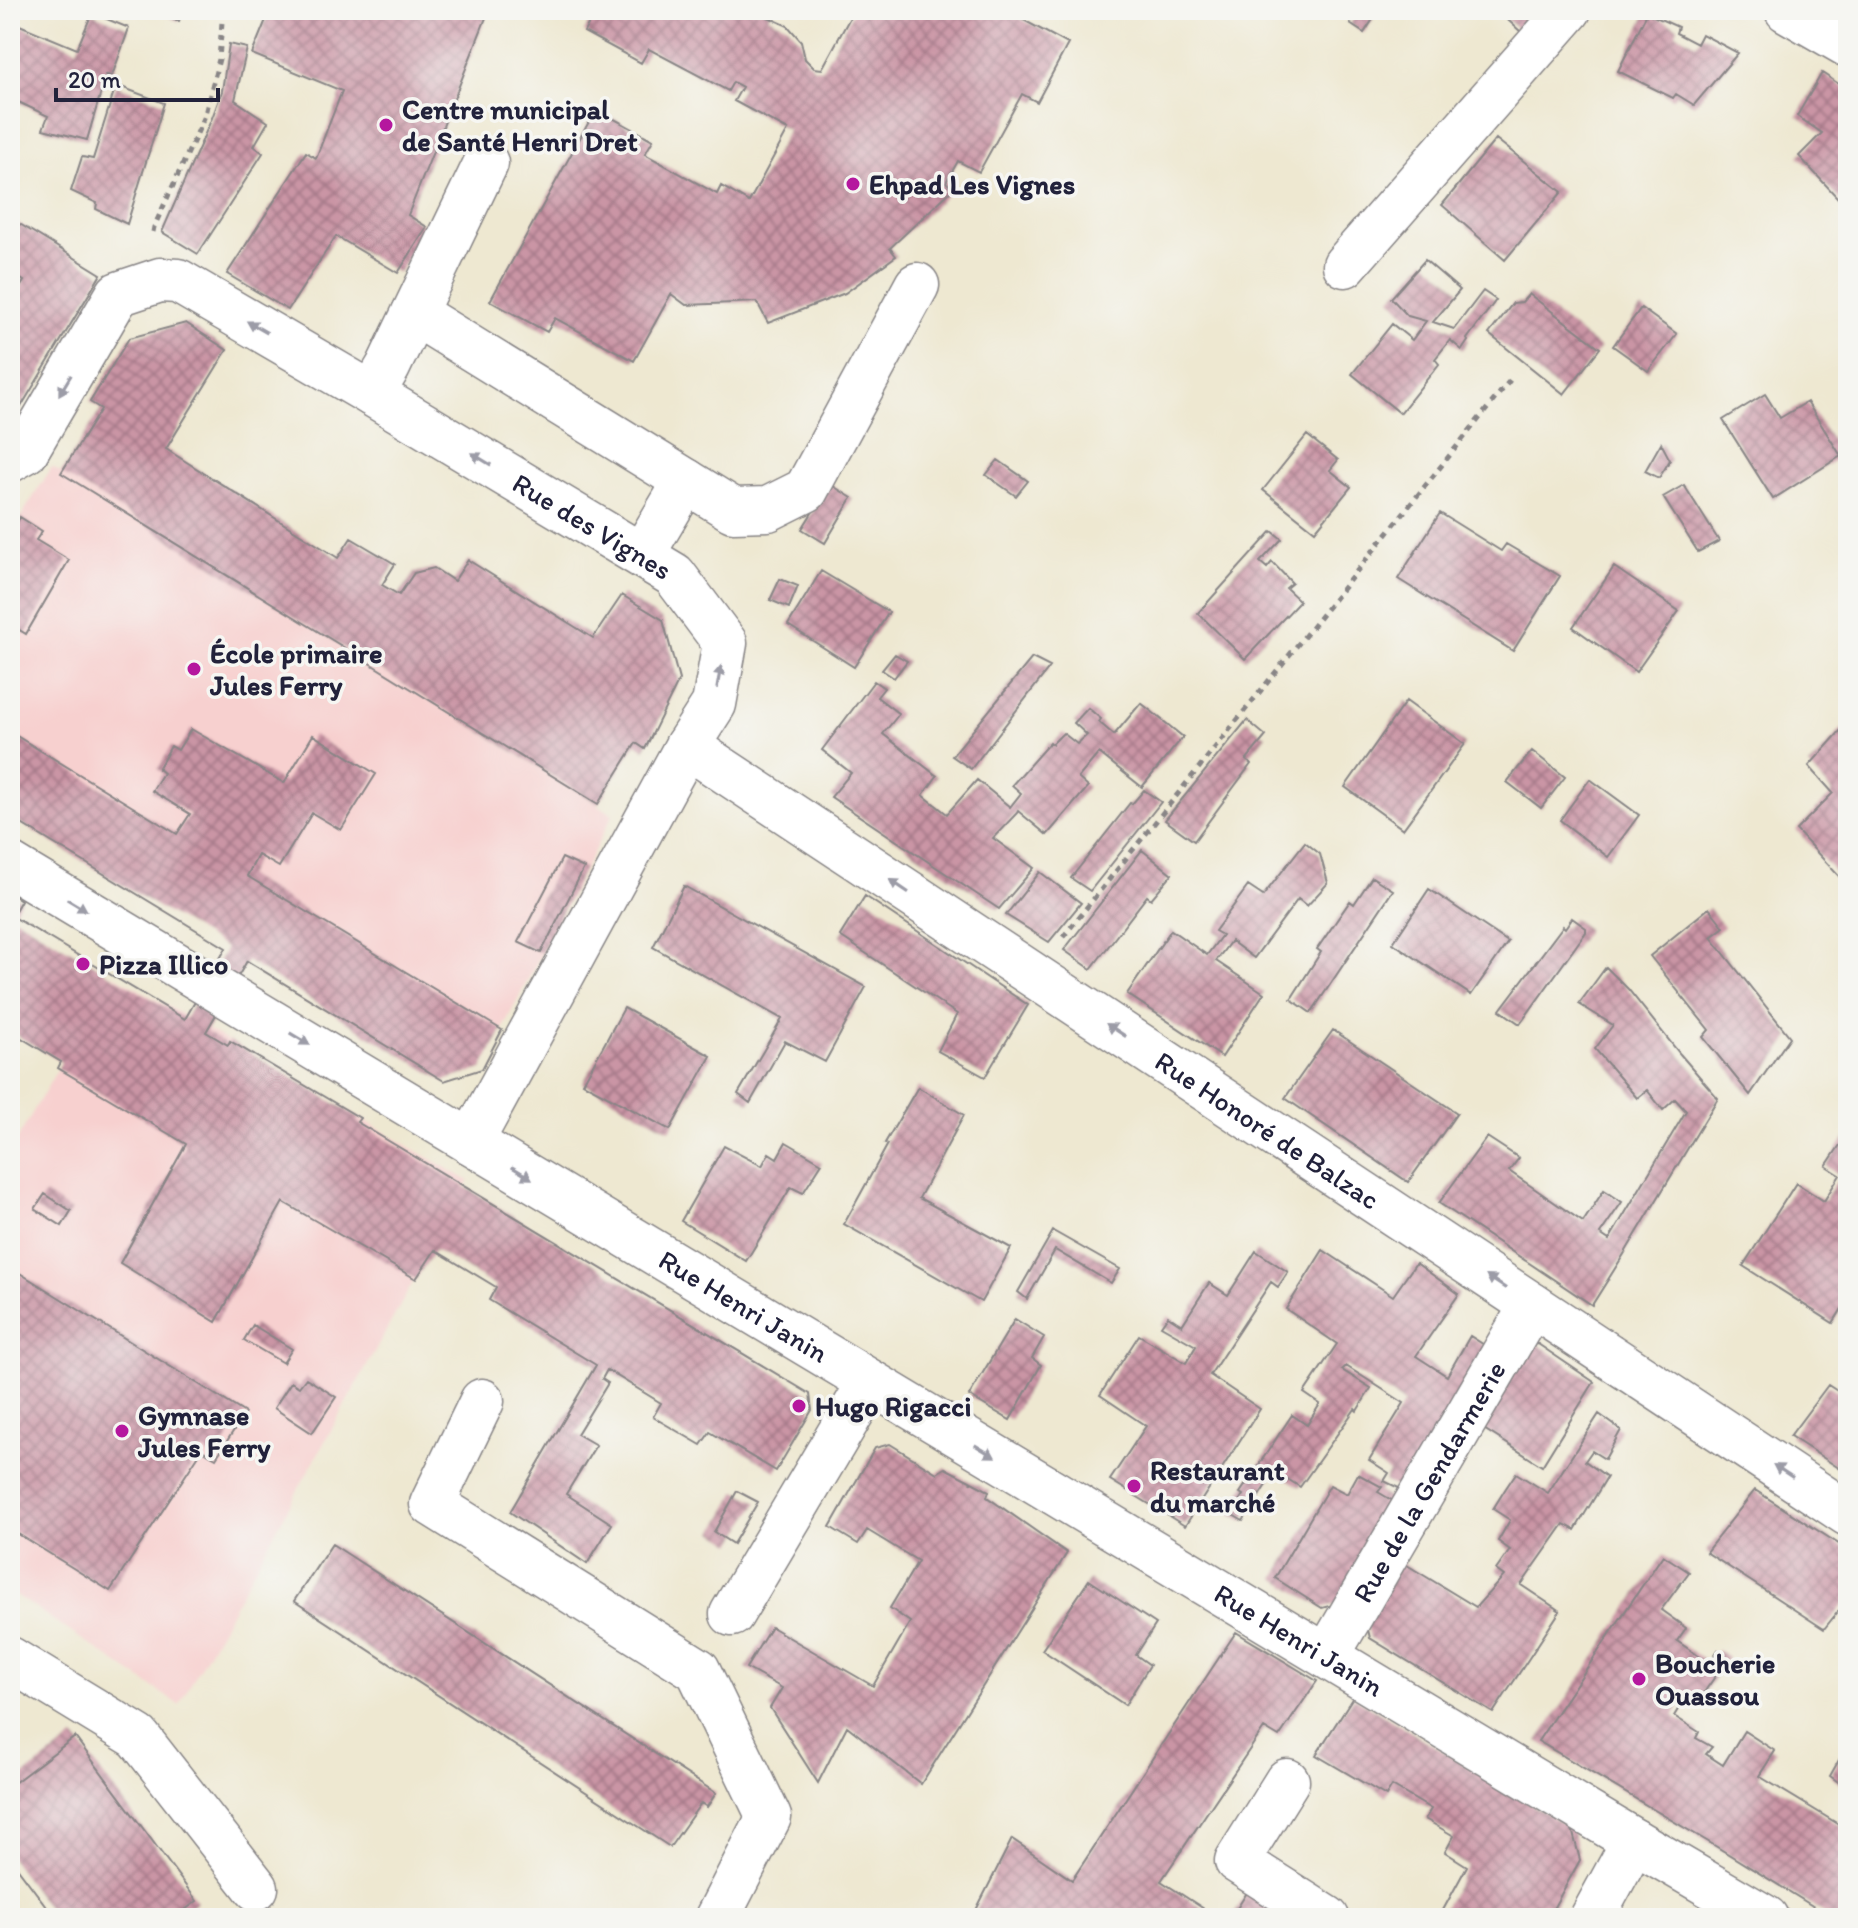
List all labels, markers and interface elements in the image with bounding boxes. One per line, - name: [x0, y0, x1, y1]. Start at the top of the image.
- scale bar: [56, 52, 218, 102]
- text: 20 m: [68, 65, 121, 94]
- place label: Centre municipal de Santé Henri Dret: [402, 92, 638, 158]
- marker: Centre municipal de Santé Henri Dret: [377, 116, 395, 134]
- place label: Ehpad Les Vignes: [869, 167, 1075, 201]
- marker: Ehpad Les Vignes: [844, 175, 862, 193]
- one-way arrow: [246, 320, 269, 334]
- one-way arrow: [58, 374, 72, 396]
- one-way arrow: [470, 452, 493, 466]
- street label: Rue des Vignes: [507, 465, 678, 587]
- place label: École primaire Jules Ferry: [209, 636, 382, 702]
- marker: École primaire Jules Ferry: [185, 660, 203, 678]
- one-way arrow: [713, 664, 726, 689]
- one-way arrow: [888, 879, 909, 894]
- one-way arrow: [66, 898, 88, 912]
- place label: Pizza Illico: [99, 947, 228, 981]
- marker: Pizza Illico: [74, 955, 92, 973]
- one-way arrow: [1105, 1023, 1126, 1038]
- one-way arrow: [289, 1032, 311, 1046]
- street label: Rue Honoré de Balzac: [1149, 1044, 1386, 1216]
- one-way arrow: [511, 1166, 533, 1180]
- street label: Rue Henri Janin: [653, 1242, 835, 1370]
- one-way arrow: [1485, 1275, 1507, 1289]
- street label: Rue de la Gendarmerie: [1345, 1355, 1513, 1608]
- place label: Hugo Rigacci: [815, 1389, 971, 1423]
- marker: Hugo Rigacci: [790, 1397, 808, 1415]
- place label: Gymnase Jules Ferry: [137, 1398, 271, 1464]
- marker: Gymnase Jules Ferry: [113, 1422, 131, 1440]
- one-way arrow: [974, 1444, 996, 1458]
- place label: Restaurant du marché: [1150, 1453, 1285, 1519]
- one-way arrow: [1772, 1464, 1794, 1479]
- marker: Restaurant du marché: [1125, 1477, 1143, 1495]
- street label: Rue Henri Janin: [1208, 1576, 1390, 1704]
- place label: Boucherie Ouassou: [1655, 1646, 1775, 1712]
- marker: Boucherie Ouassou: [1630, 1670, 1648, 1688]

